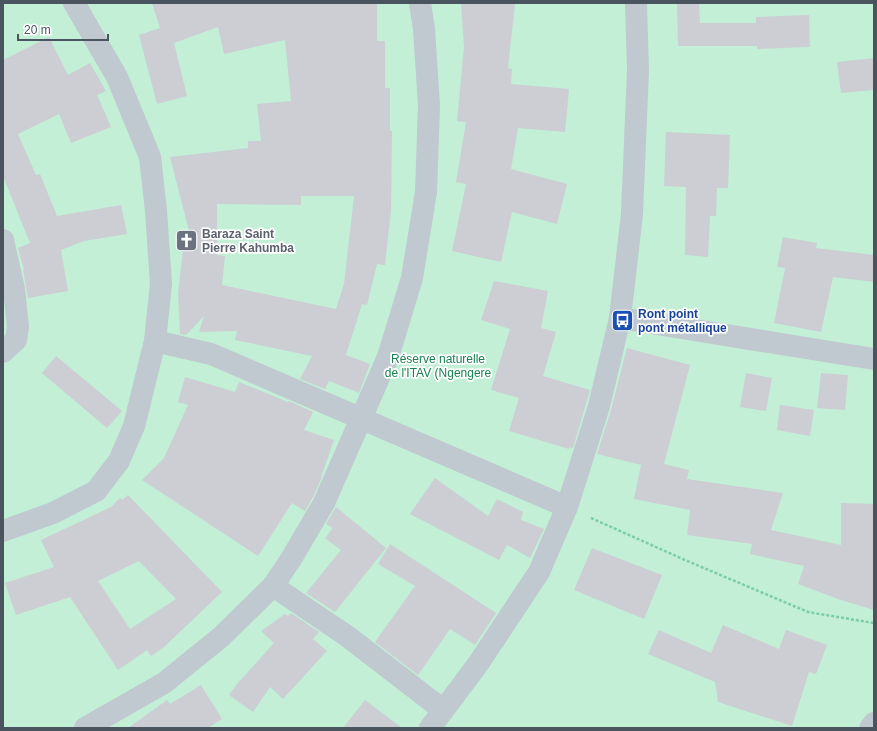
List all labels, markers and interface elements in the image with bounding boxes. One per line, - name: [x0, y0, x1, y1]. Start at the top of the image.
- scale bar: [18, 16, 108, 42]
- text: 20 m: [24, 23, 51, 37]
- place label: Baraza Saint Pierre Kahumba: [202, 227, 294, 255]
- church icon: Baraza Saint Pierre Kahumba: [174, 228, 200, 254]
- place label: Ront point pont métallique: [638, 307, 727, 335]
- bus stop icon: Ront point pont métallique: [610, 308, 636, 334]
- park label: Réserve naturelle de l'ITAV (Ngengere: [385, 352, 492, 380]

